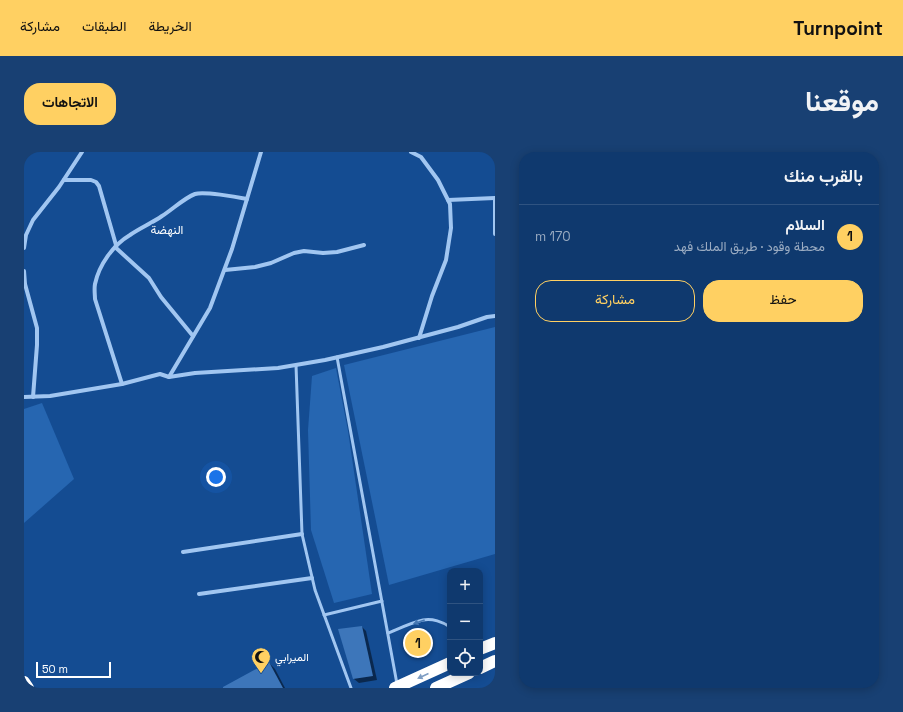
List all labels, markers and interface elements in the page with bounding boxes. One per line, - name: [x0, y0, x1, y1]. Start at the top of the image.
- text: Turnpoint: [793, 16, 883, 41]
- text: مشاركة: [20, 17, 60, 35]
- text: الطبقات: [82, 17, 126, 35]
- text: الخريطة: [148, 17, 192, 35]
- button: الاتجاهات: [24, 83, 116, 125]
- text: موقعنا: [805, 83, 879, 119]
- text: بالقرب منك: [784, 165, 863, 187]
- text: السلام: [786, 215, 825, 234]
- district label: النهضة: [151, 222, 183, 238]
- text: 170 m: [535, 228, 571, 245]
- text: 1: [847, 228, 853, 245]
- text: محطة وقود · طريق الملك فهد: [674, 238, 825, 255]
- button: مشاركة: [535, 280, 695, 322]
- button: حفظ: [703, 280, 863, 322]
- your location: [206, 467, 226, 487]
- map controls: [447, 568, 483, 676]
- button: +: [447, 568, 483, 604]
- button: −: [447, 604, 483, 640]
- one-way arrow: [413, 619, 425, 625]
- pin: 1: [405, 628, 431, 658]
- button: locate: [447, 640, 483, 676]
- mosque icon: الميرابي: [250, 646, 272, 674]
- place label: الميرابي: [275, 650, 309, 667]
- scale bar: [36, 660, 111, 679]
- text: 50 m: [42, 662, 68, 676]
- one-way arrow: [416, 673, 428, 679]

